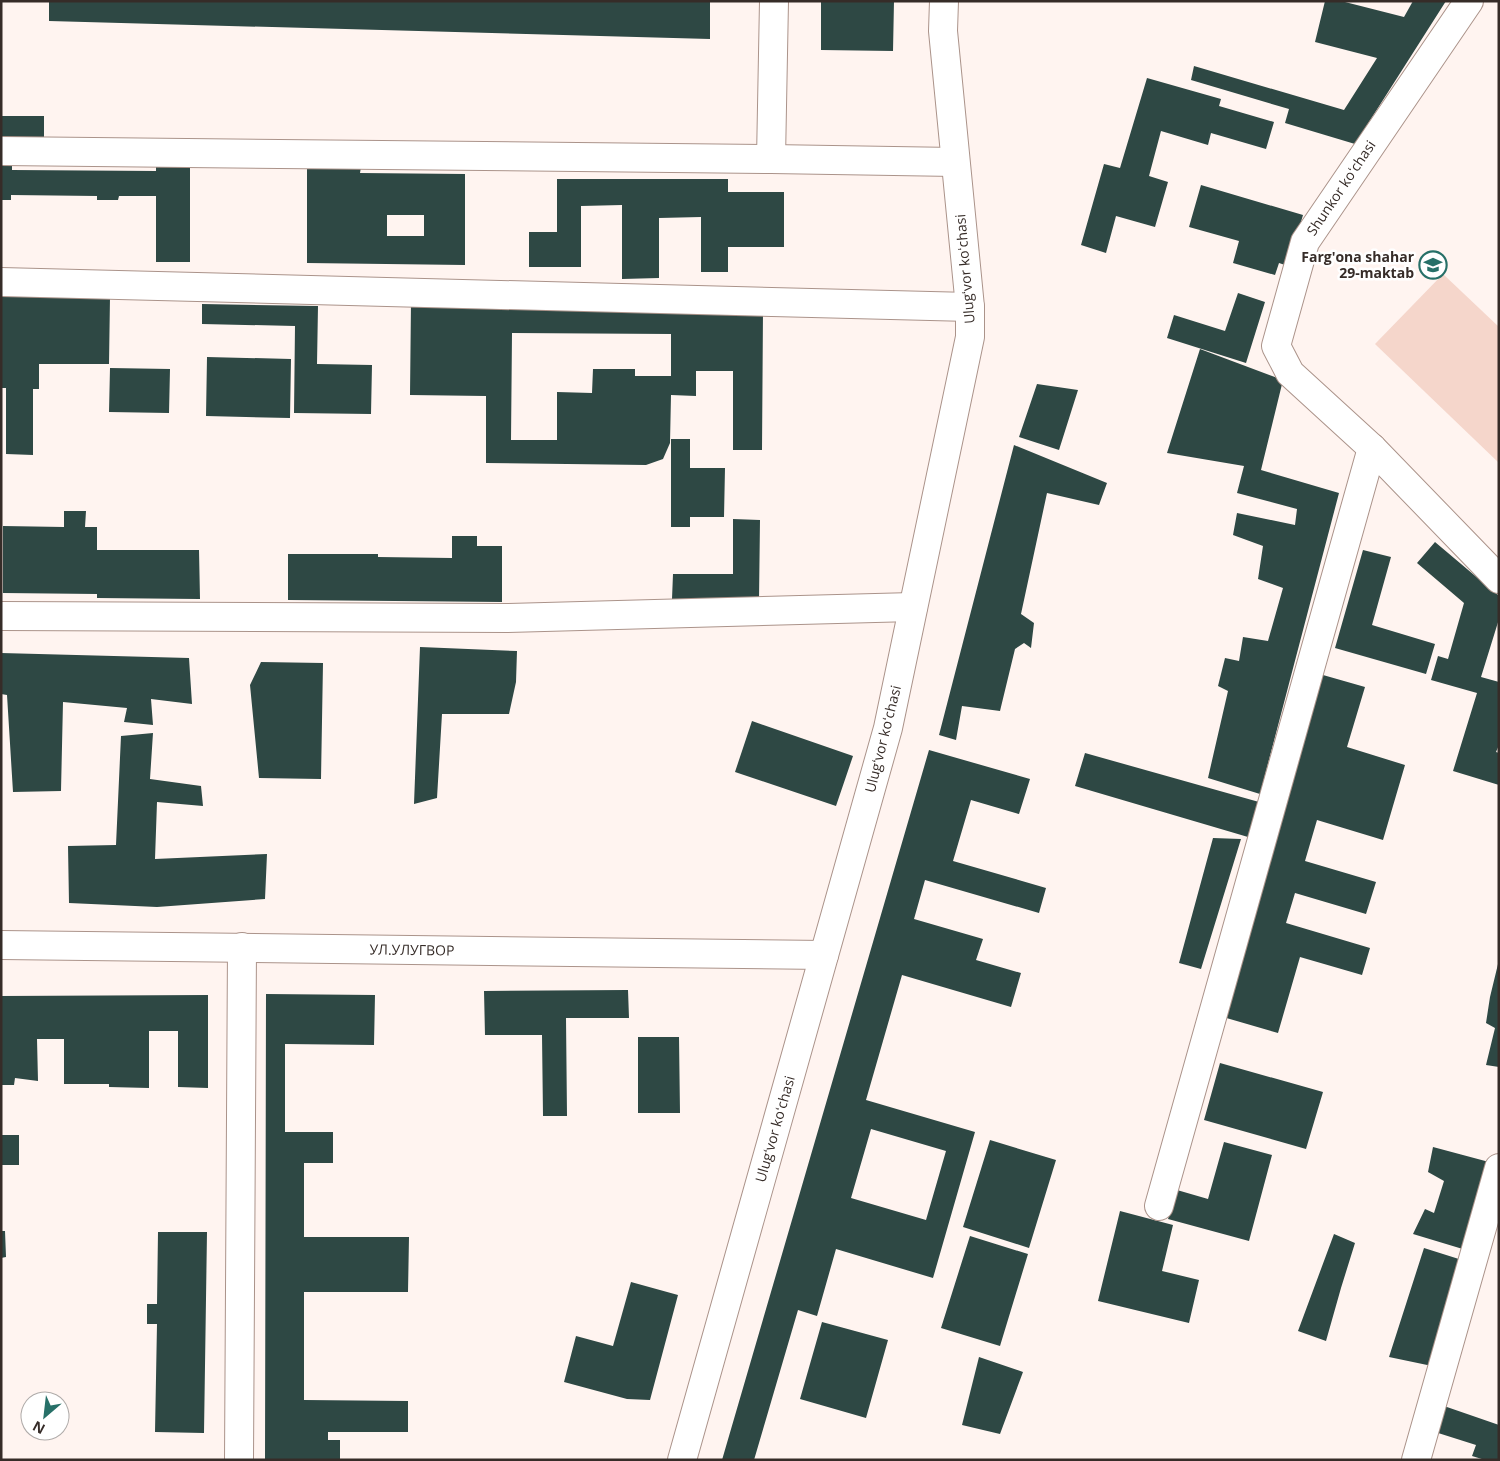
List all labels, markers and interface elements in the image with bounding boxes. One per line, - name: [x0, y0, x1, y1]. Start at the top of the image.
- street label: Shunkor koʻchasi: [1302, 137, 1379, 239]
- street label: Ulugʻvor koʻchasi: [950, 213, 979, 325]
- place label: Farg'ona shahar 29-maktab: [1301, 247, 1415, 282]
- school or university icon: Farg'ona shahar 29-maktab: [1418, 250, 1448, 280]
- street label: Ulugʻvor koʻchasi: [860, 683, 905, 795]
- street label: УЛ.УЛУГВОР: [369, 939, 455, 960]
- street label: Ulugʻvor koʻchasi: [750, 1073, 799, 1184]
- north arrow: [20, 1391, 70, 1441]
- text: N: [29, 1417, 48, 1439]

